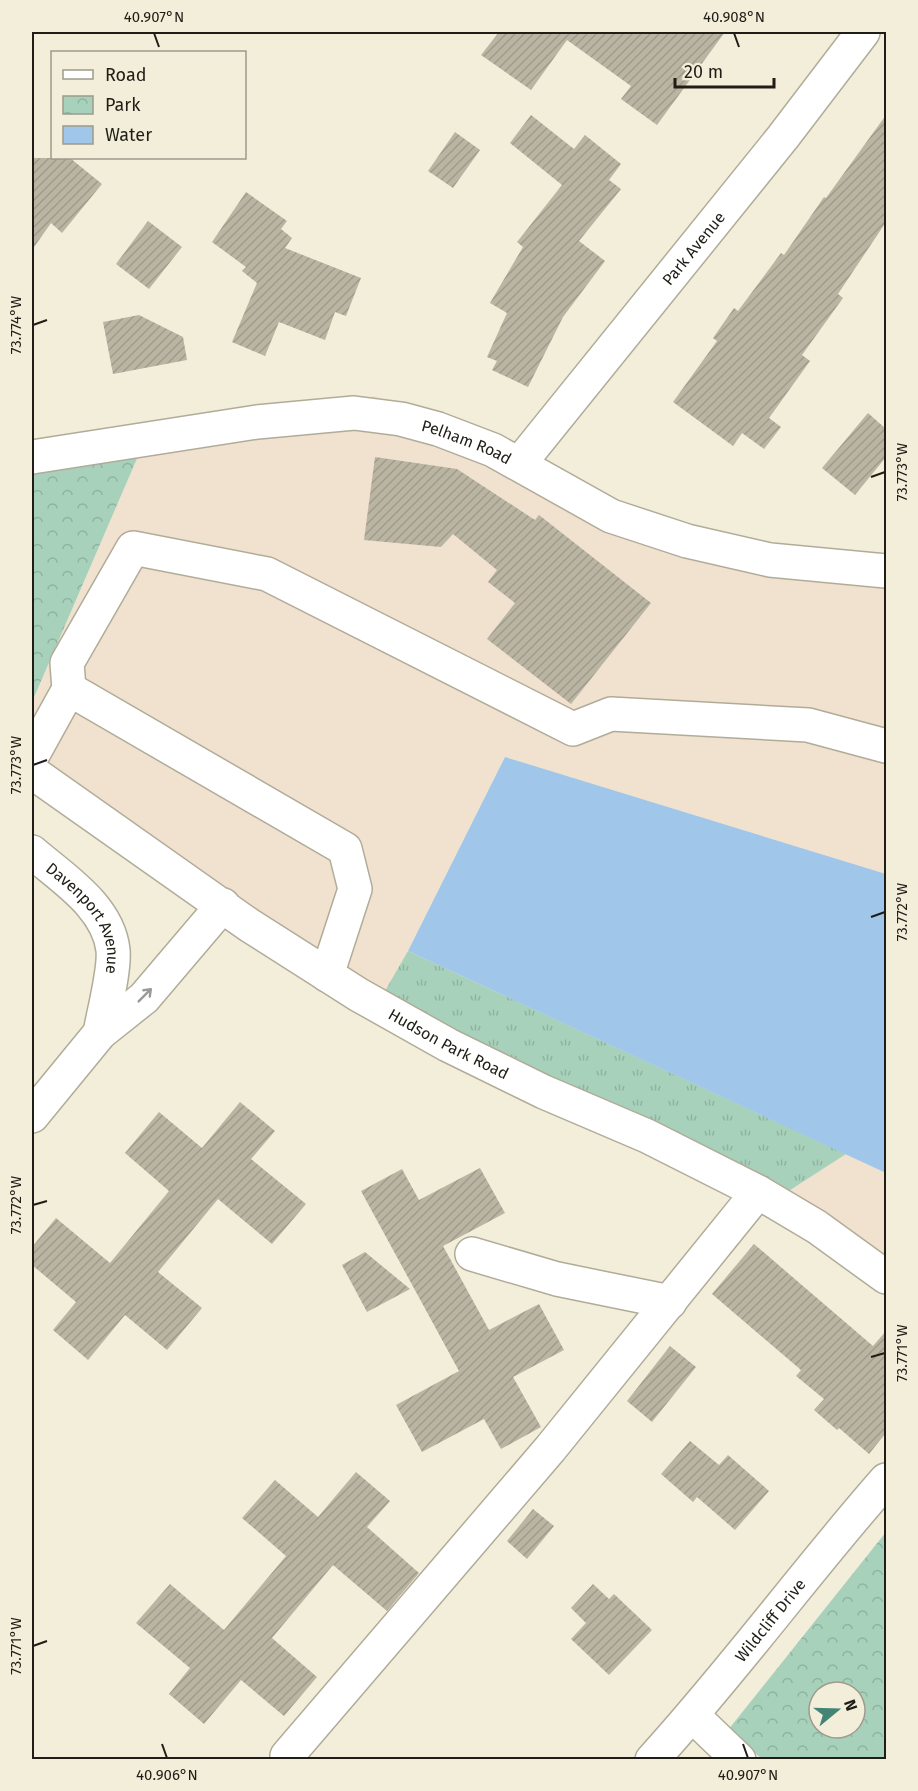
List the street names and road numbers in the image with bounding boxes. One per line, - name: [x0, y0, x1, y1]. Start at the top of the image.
- street label: Park Avenue: [658, 208, 729, 289]
- street label: Pelham Road: [419, 416, 515, 468]
- street label: Davenport Avenue: [42, 859, 122, 975]
- street label: Hudson Park Road: [385, 1005, 512, 1083]
- street label: Wildcliff Drive: [731, 1575, 810, 1666]

